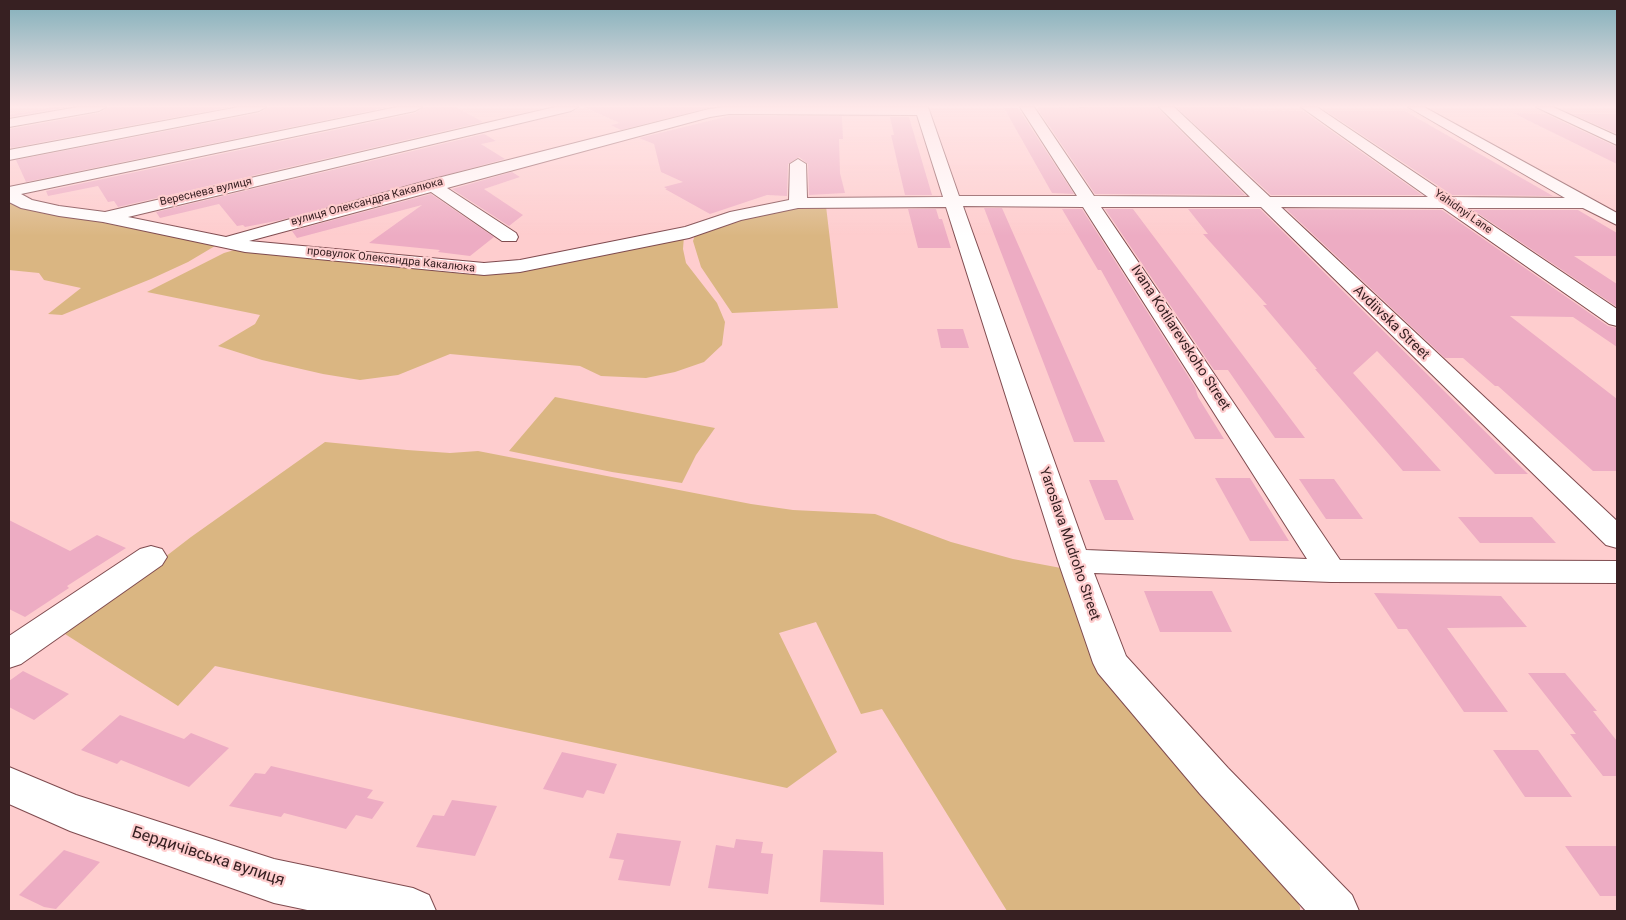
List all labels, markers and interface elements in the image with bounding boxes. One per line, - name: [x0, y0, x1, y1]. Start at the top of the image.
- street label: Вереснева вулиця: [159, 175, 253, 209]
- street label: вулиця Олександра Какалюка: [290, 175, 444, 229]
- street label: Yahidnyi Lane: [1432, 187, 1494, 237]
- street label: провулок Олександра Какалюка: [306, 245, 476, 275]
- street label: Ivana Kotliarevskoho Street: [1127, 262, 1233, 414]
- street label: Avdiivska Street: [1349, 282, 1433, 364]
- street label: Yaroslava Mudroho Street: [1035, 465, 1103, 623]
- street label: Бердичівська вулиця: [129, 823, 287, 891]

